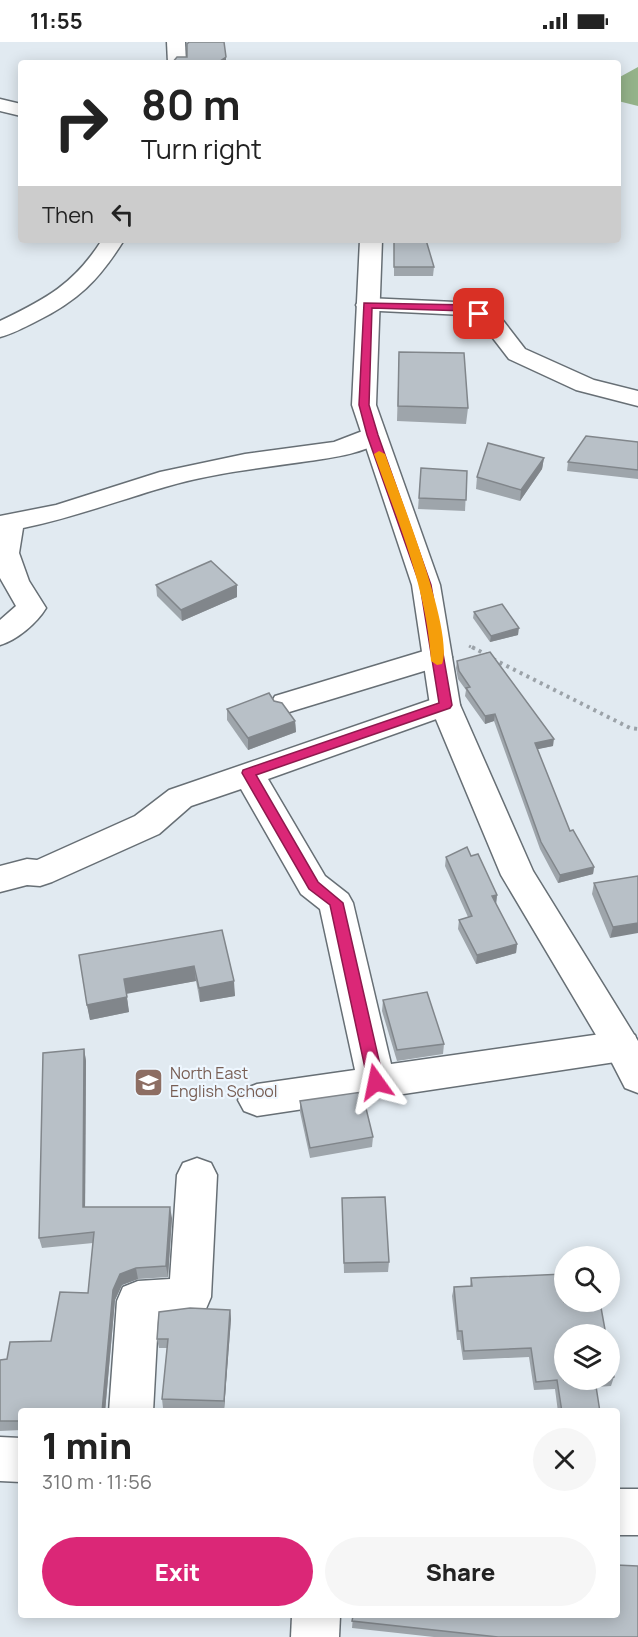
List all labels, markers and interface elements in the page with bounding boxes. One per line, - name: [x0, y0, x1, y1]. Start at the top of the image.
- text: 11:55: [30, 6, 83, 36]
- text: 80 m: [141, 75, 241, 133]
- icon: right: [42, 84, 120, 162]
- text: Turn right: [141, 130, 262, 167]
- icon: left: [106, 198, 139, 231]
- text: Then: [42, 200, 94, 230]
- pin: [453, 288, 504, 339]
- icon: arrive: [462, 297, 495, 330]
- position arrow: [344, 1050, 408, 1114]
- place label: North East English School: [170, 1062, 278, 1102]
- school or university icon: North East English School: [133, 1066, 165, 1098]
- map controls: [554, 1246, 620, 1390]
- button: search: [554, 1246, 620, 1312]
- button: layers: [554, 1324, 620, 1390]
- text: 1 min: [42, 1421, 132, 1470]
- button: close: [533, 1428, 596, 1491]
- text: 310 m · 11:56: [42, 1468, 152, 1495]
- button: Exit: [42, 1537, 313, 1606]
- button: Share: [325, 1537, 596, 1606]

